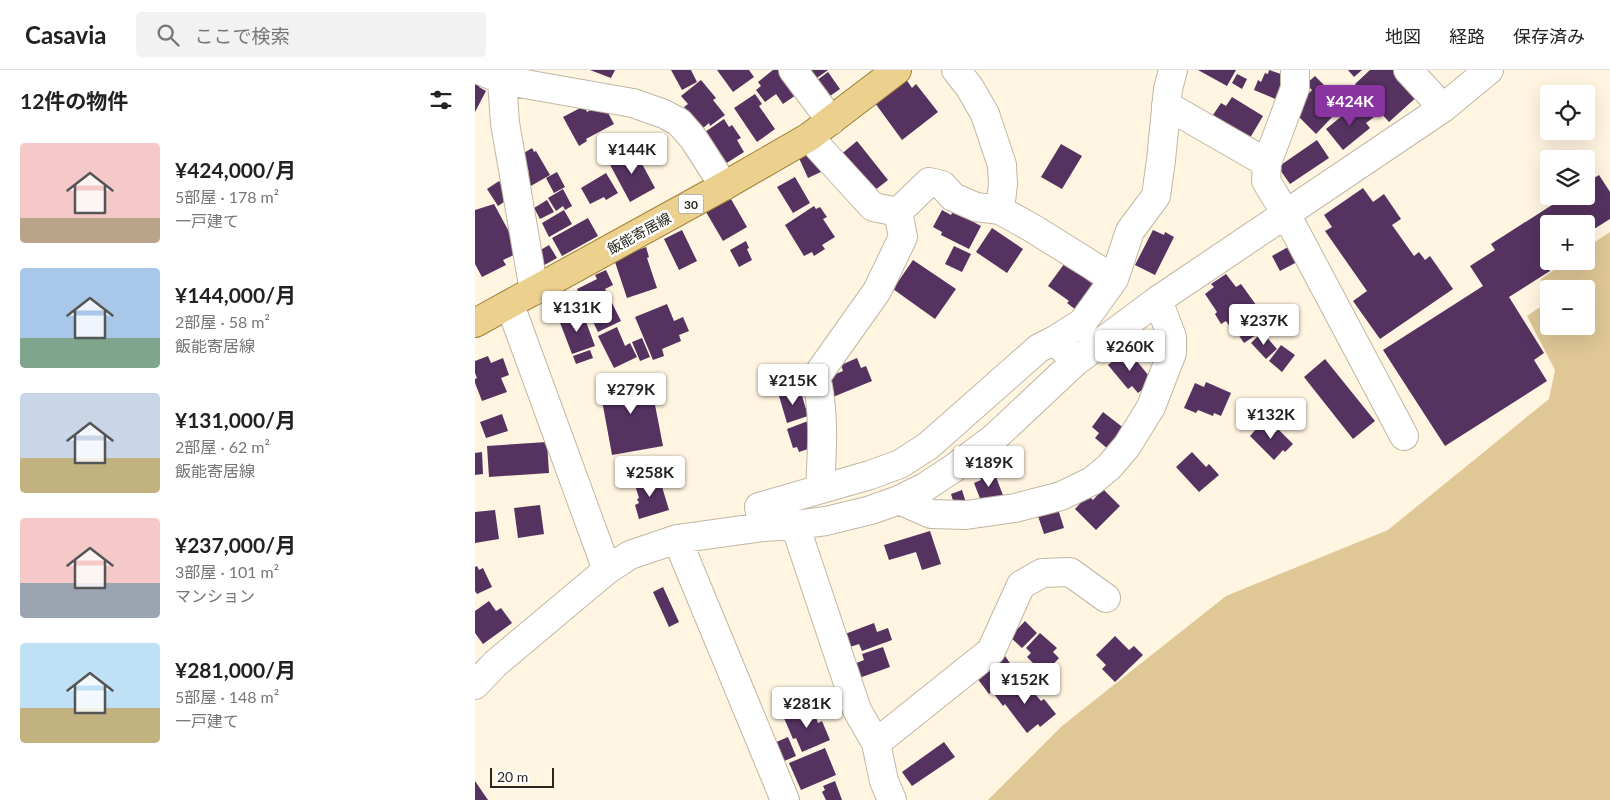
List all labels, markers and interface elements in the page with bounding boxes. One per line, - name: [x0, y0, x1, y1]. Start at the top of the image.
- search box: [136, 12, 486, 57]
- text: Casavia: [25, 20, 106, 49]
- icon: search: [154, 21, 182, 49]
- text: ここで検索: [194, 24, 289, 47]
- text: 地図: [1385, 25, 1421, 47]
- text: 経路: [1449, 25, 1485, 47]
- text: 保存済み: [1513, 25, 1585, 47]
- pin: ¥424K: [1315, 85, 1385, 127]
- map controls: [1540, 85, 1595, 335]
- button: locate: [1540, 85, 1595, 140]
- icon: filters: [427, 86, 455, 114]
- text: 12件の物件: [20, 88, 128, 113]
- text: ¥424K: [1326, 91, 1374, 110]
- pin: ¥144K: [597, 132, 667, 175]
- text: ¥144K: [608, 139, 656, 158]
- button: layers: [1540, 150, 1595, 205]
- text: ¥424,000/月: [175, 157, 296, 182]
- icon: home: [60, 163, 120, 223]
- text: 5部屋 · 178 m²: [175, 187, 279, 206]
- road number: 30: [679, 195, 703, 214]
- street label: 飯能寄居線: [604, 209, 674, 257]
- text: 一戸建て: [175, 211, 239, 230]
- button: +: [1540, 215, 1595, 270]
- button: −: [1540, 280, 1595, 335]
- text: ¥144,000/月: [175, 282, 296, 307]
- icon: home: [60, 288, 120, 348]
- pin: ¥131K: [542, 290, 612, 333]
- text: ¥131K: [553, 297, 601, 316]
- pin: ¥237K: [1229, 304, 1299, 346]
- text: ¥237K: [1240, 310, 1288, 329]
- text: 2部屋 · 58 m²: [175, 312, 270, 331]
- pin: ¥260K: [1095, 330, 1165, 372]
- text: 飯能寄居線: [175, 336, 255, 355]
- text: ¥260K: [1106, 336, 1154, 355]
- pin: ¥215K: [758, 364, 828, 406]
- text: ¥215K: [769, 370, 817, 389]
- pin: ¥279K: [596, 372, 666, 415]
- text: ¥279K: [607, 379, 655, 398]
- pin: ¥132K: [1236, 398, 1306, 440]
- text: ¥132K: [1247, 404, 1295, 423]
- text: ¥131,000/月: [175, 407, 296, 432]
- icon: home: [60, 413, 120, 473]
- text: 2部屋 · 62 m²: [175, 437, 270, 456]
- pin: ¥189K: [954, 446, 1024, 488]
- text: ¥189K: [965, 452, 1013, 471]
- pin: ¥258K: [615, 456, 685, 498]
- text: 飯能寄居線: [175, 461, 255, 480]
- text: ¥258K: [626, 462, 674, 481]
- text: ¥237,000/月: [175, 532, 296, 557]
- icon: home: [60, 538, 120, 598]
- text: 3部屋 · 101 m²: [175, 562, 279, 581]
- text: マンション: [175, 586, 255, 605]
- text: ¥281,000/月: [175, 657, 296, 682]
- pin: ¥152K: [990, 662, 1060, 705]
- icon: home: [60, 663, 120, 723]
- text: ¥152K: [1001, 669, 1049, 688]
- pin: ¥281K: [772, 686, 842, 729]
- text: 5部屋 · 148 m²: [175, 687, 279, 706]
- text: ¥281K: [783, 693, 831, 712]
- text: 一戸建て: [175, 711, 239, 730]
- scale bar: [490, 765, 554, 788]
- text: 20 m: [497, 768, 528, 785]

